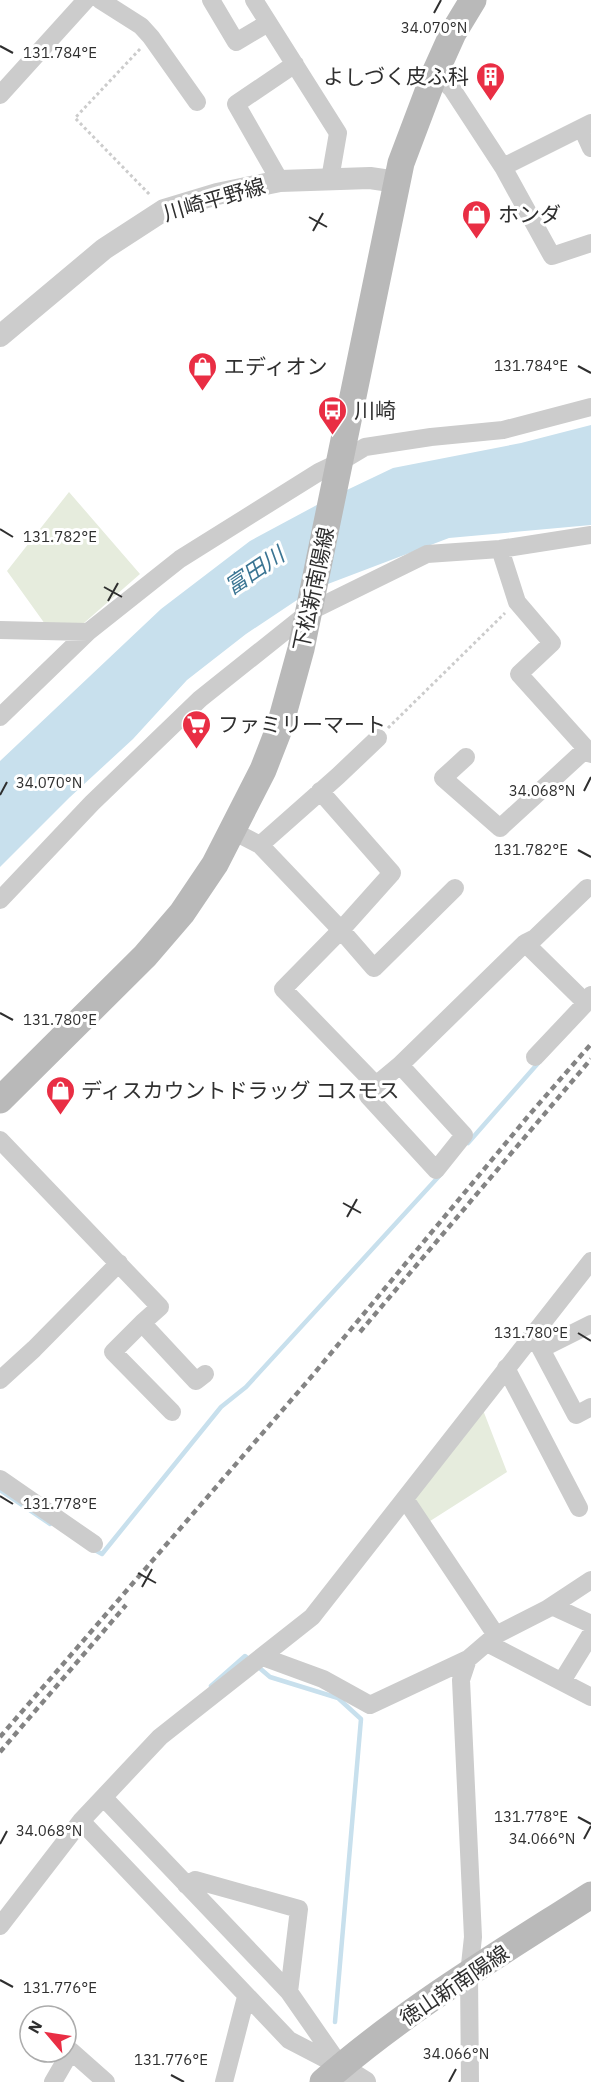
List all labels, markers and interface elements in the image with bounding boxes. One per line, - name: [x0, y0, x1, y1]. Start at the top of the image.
- text: 34.070°N: [401, 18, 467, 37]
- text: 131.784°E: [23, 43, 97, 62]
- building icon: よしづく皮ふ科: [474, 60, 506, 102]
- place label: よしづく皮ふ科: [323, 62, 469, 90]
- street label: 川崎平野線: [160, 171, 268, 227]
- shop icon: ホンダ: [461, 198, 493, 240]
- place label: ホンダ: [498, 200, 561, 228]
- shop icon: エディオン: [187, 350, 219, 392]
- place label: エディオン: [224, 352, 328, 380]
- text: 131.784°E: [494, 356, 568, 375]
- bus stop icon: 川崎: [317, 394, 349, 436]
- place label: 川崎: [354, 396, 396, 424]
- street label: 下松新南陽線: [286, 524, 340, 654]
- text: 131.782°E: [23, 527, 97, 546]
- water label: 富田川: [219, 538, 291, 600]
- supermarket icon: ファミリーマート: [181, 708, 213, 750]
- place label: ファミリーマート: [218, 710, 386, 738]
- text: 34.070°N: [16, 773, 82, 792]
- text: 34.068°N: [509, 781, 575, 800]
- text: 131.782°E: [494, 840, 568, 859]
- text: 131.780°E: [23, 1010, 97, 1029]
- shop icon: ディスカウントドラッグ コスモス: [44, 1074, 76, 1116]
- place label: ディスカウントドラッグ コスモス: [81, 1076, 400, 1104]
- text: 131.780°E: [494, 1323, 568, 1342]
- text: 131.778°E: [23, 1494, 97, 1513]
- text: 131.778°E: [494, 1807, 568, 1826]
- text: 34.068°N: [16, 1821, 82, 1840]
- text: 34.066°N: [509, 1829, 575, 1848]
- street label: 徳山新南陽線: [394, 1938, 514, 2032]
- text: 131.776°E: [23, 1978, 97, 1997]
- north arrow: [18, 2004, 78, 2064]
- text: N: [23, 2017, 46, 2037]
- text: 34.066°N: [423, 2044, 489, 2063]
- text: 131.776°E: [134, 2050, 208, 2069]

